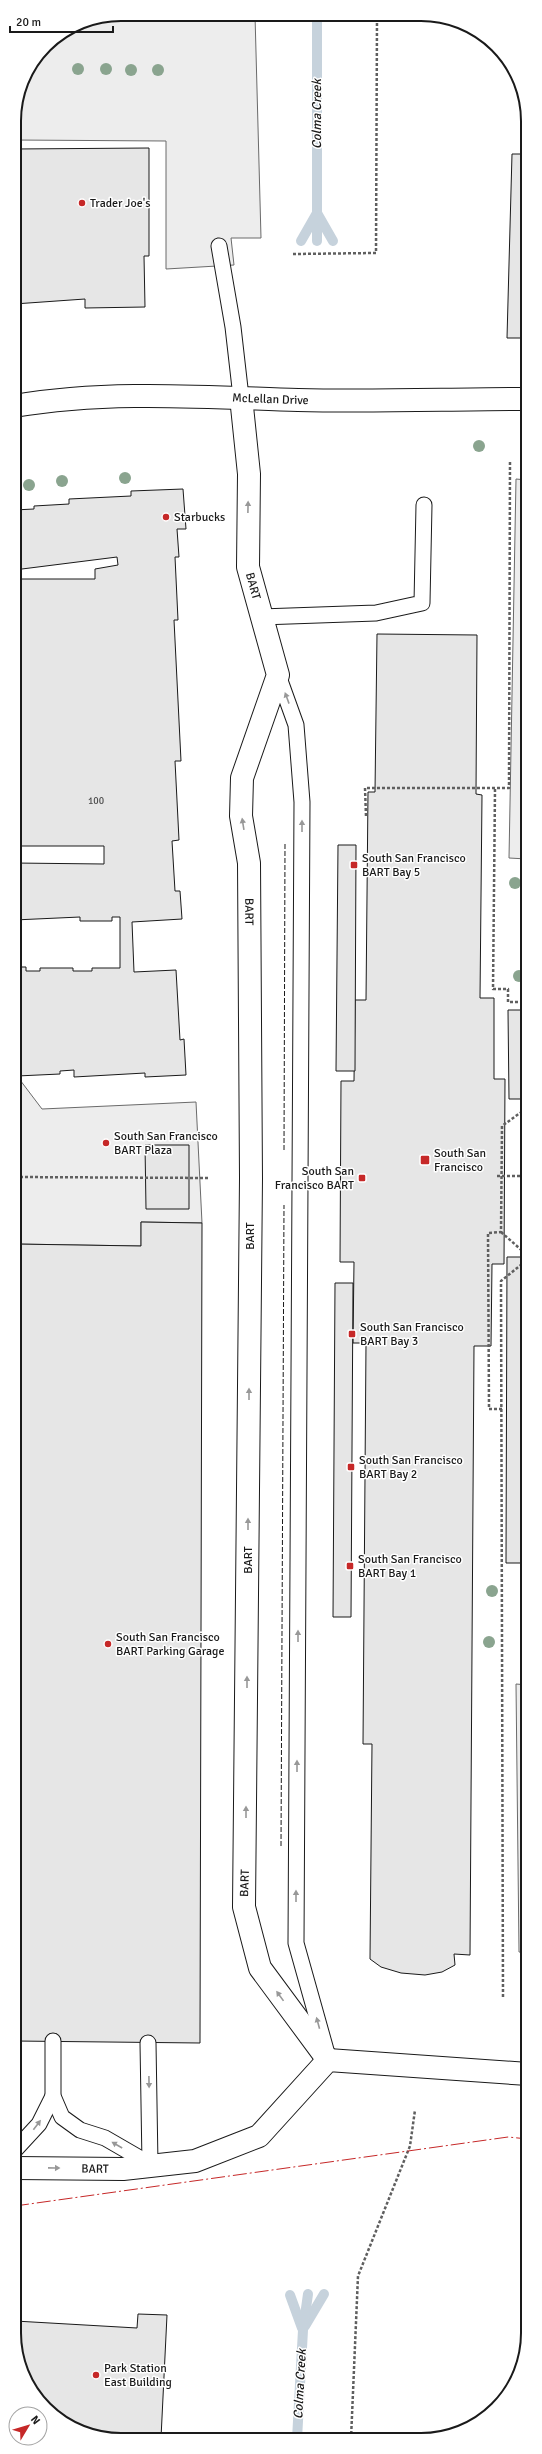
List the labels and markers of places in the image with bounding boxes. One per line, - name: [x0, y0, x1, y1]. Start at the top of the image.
- place label: Trader Joe's: [90, 196, 150, 211]
- marker: Trader Joe's: [77, 198, 87, 208]
- place label: Starbucks: [174, 510, 225, 525]
- marker: Starbucks: [161, 512, 171, 522]
- place label: South San Francisco BART Bay 5: [362, 851, 466, 880]
- marker: South San Francisco BART Bay 5: [349, 860, 359, 870]
- place label: South San Francisco BART Plaza: [114, 1129, 218, 1158]
- marker: South San Francisco BART Plaza: [101, 1138, 111, 1148]
- place label: South San Francisco: [434, 1146, 486, 1175]
- marker: South San Francisco: [419, 1154, 431, 1166]
- place label: South San Francisco BART: [275, 1164, 354, 1193]
- marker: South San Francisco BART: [357, 1173, 367, 1183]
- place label: South San Francisco BART Bay 3: [360, 1320, 464, 1349]
- marker: South San Francisco BART Bay 3: [347, 1329, 357, 1339]
- place label: South San Francisco BART Bay 2: [359, 1453, 463, 1482]
- marker: South San Francisco BART Bay 2: [346, 1462, 356, 1472]
- place label: South San Francisco BART Bay 1: [358, 1552, 462, 1581]
- marker: South San Francisco BART Bay 1: [345, 1561, 355, 1571]
- place label: South San Francisco BART Parking Garage: [116, 1630, 224, 1659]
- marker: South San Francisco BART Parking Garage: [103, 1639, 113, 1649]
- place label: Park Station East Building: [104, 2361, 172, 2390]
- marker: Park Station East Building: [91, 2370, 101, 2380]

